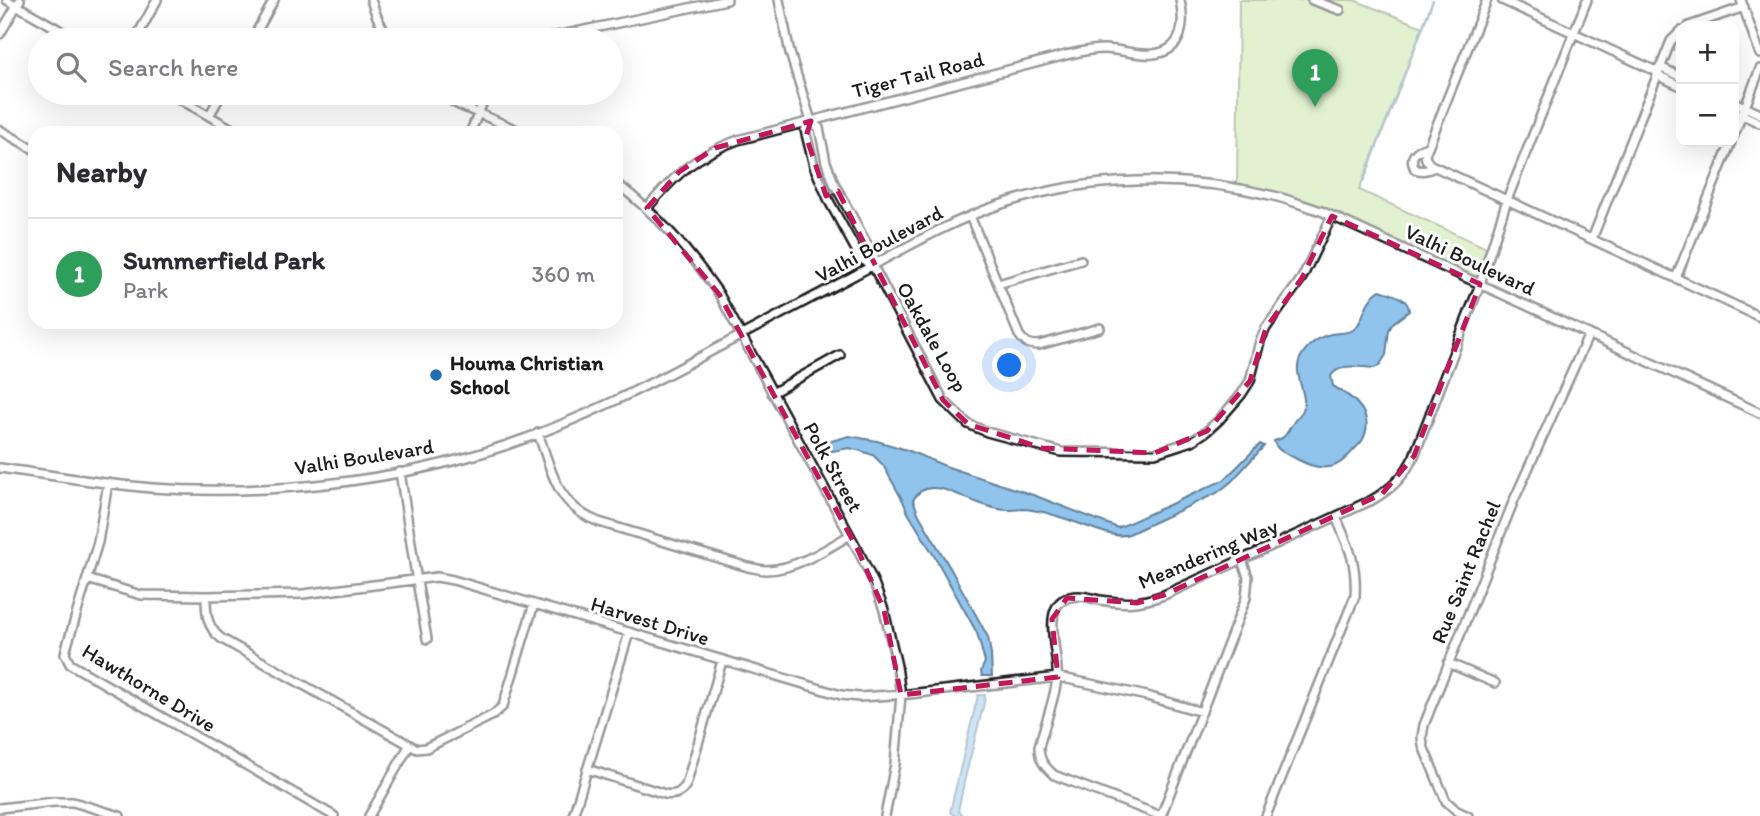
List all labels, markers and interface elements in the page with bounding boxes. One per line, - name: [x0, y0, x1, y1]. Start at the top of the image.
- map controls: [1676, 21, 1739, 147]
- button: +: [1676, 21, 1739, 84]
- search box: [28, 28, 623, 105]
- street label: Tiger Tail Road: [849, 46, 987, 103]
- icon: search: [52, 48, 90, 86]
- pin: 1: [1292, 49, 1338, 107]
- text: Search here: [108, 51, 238, 83]
- button: −: [1676, 84, 1739, 147]
- text: Nearby: [56, 153, 147, 190]
- street label: Valhi Boulevard: [811, 199, 947, 288]
- street label: Valhi Boulevard: [1401, 218, 1540, 301]
- text: Summerfield Park: [123, 244, 325, 276]
- text: 1: [74, 260, 84, 288]
- text: 360 m: [532, 260, 595, 288]
- text: Park: [123, 276, 168, 304]
- street label: Oakdale Loop: [892, 277, 973, 396]
- your location: [992, 348, 1026, 382]
- place label: Houma Christian School: [450, 350, 603, 399]
- marker: Houma Christian School: [428, 367, 444, 383]
- street label: Polk Street: [798, 417, 869, 516]
- street label: Valhi Boulevard: [292, 433, 436, 480]
- street label: Rue Saint Rachel: [1425, 497, 1506, 647]
- street label: Meandering Way: [1134, 513, 1281, 594]
- street label: Harvest Drive: [588, 591, 712, 650]
- street label: Hawthorne Drive: [78, 638, 220, 737]

